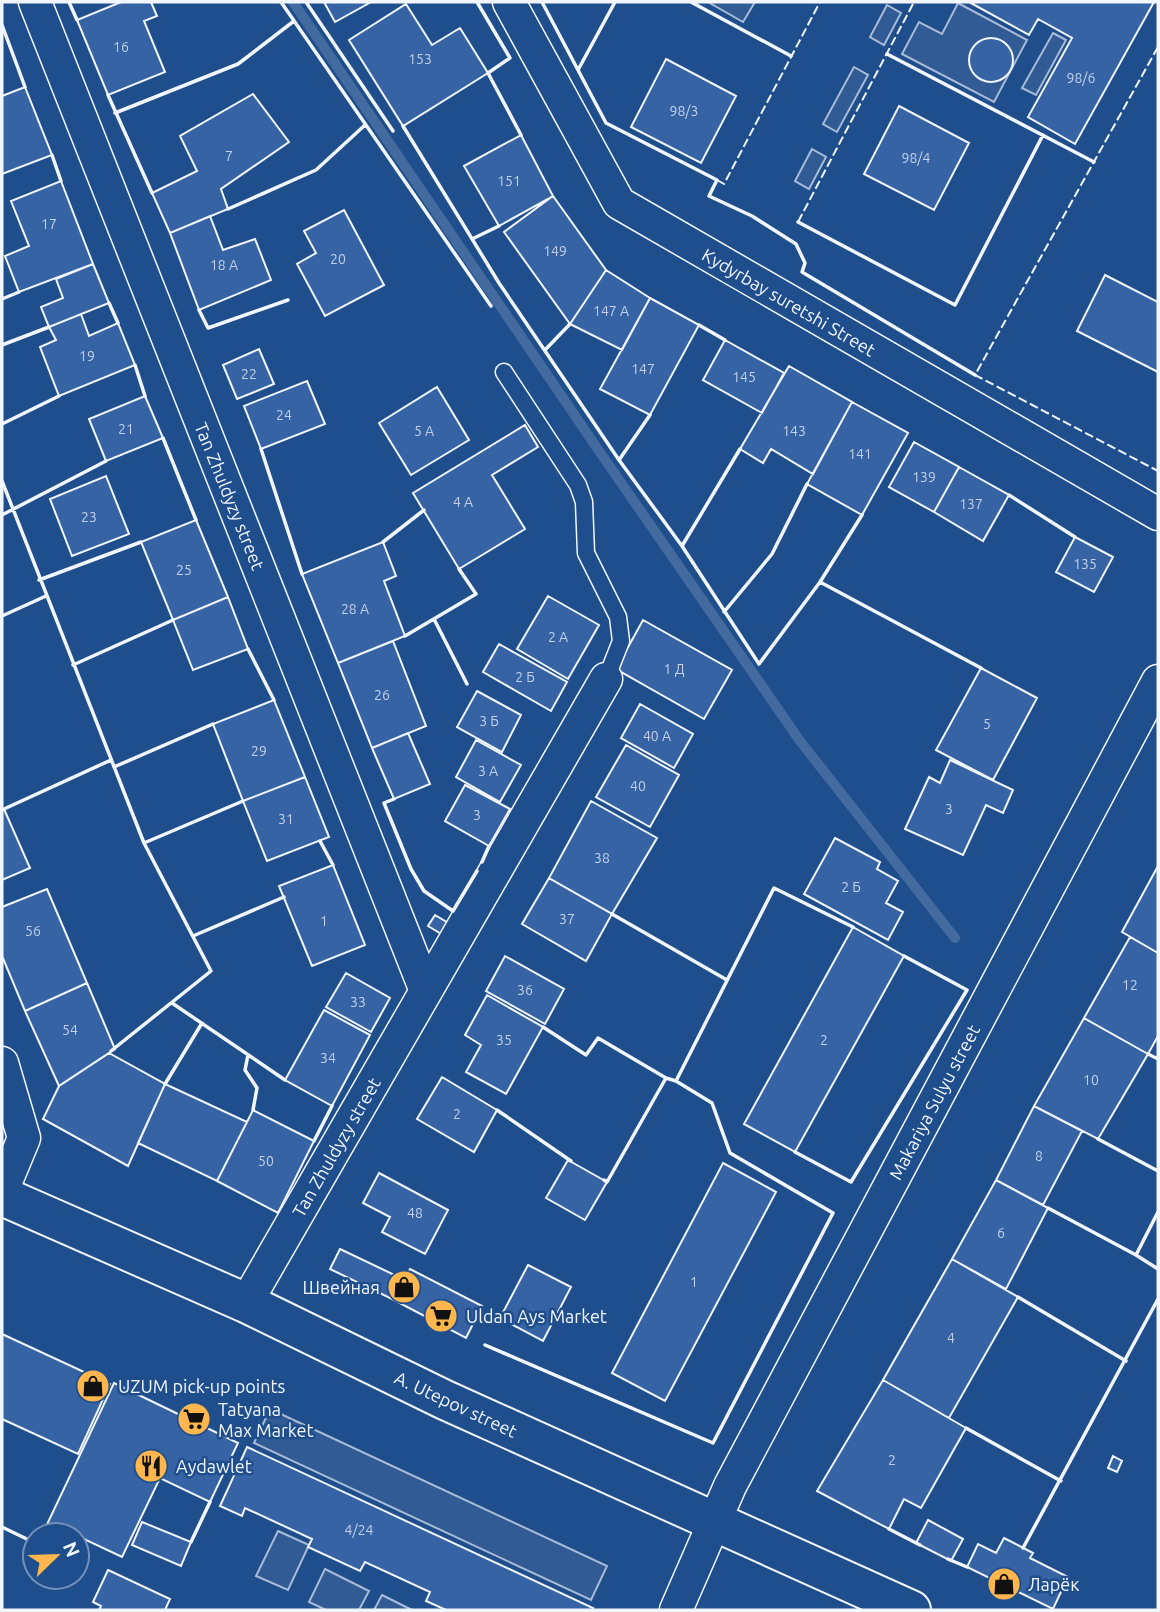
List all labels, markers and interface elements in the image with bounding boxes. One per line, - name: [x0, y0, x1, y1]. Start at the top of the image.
- house number: 16: [113, 39, 129, 55]
- house number: 153: [408, 51, 432, 67]
- house number: 98/6: [1067, 70, 1096, 86]
- house number: 98/3: [670, 103, 698, 119]
- house number: 7: [225, 148, 233, 164]
- house number: 98/4: [902, 150, 931, 166]
- house number: 151: [497, 173, 521, 189]
- house number: 17: [41, 216, 57, 232]
- house number: 149: [543, 243, 567, 259]
- street label: Kydyrbay suretshi Street: [699, 244, 879, 360]
- house number: 20: [330, 251, 346, 267]
- house number: 18 А: [210, 257, 238, 273]
- house number: 147 А: [593, 303, 629, 319]
- house number: 19: [79, 348, 95, 364]
- house number: 147: [631, 361, 655, 377]
- house number: 22: [241, 366, 257, 382]
- house number: 145: [732, 369, 756, 385]
- house number: 24: [276, 407, 292, 423]
- street label: Tan Zhuldyzy street: [191, 419, 269, 573]
- house number: 21: [118, 421, 134, 437]
- house number: 5 А: [414, 423, 434, 439]
- house number: 143: [782, 423, 806, 439]
- house number: 141: [848, 446, 872, 462]
- house number: 139: [912, 469, 936, 485]
- house number: 4 А: [453, 494, 473, 510]
- house number: 137: [959, 496, 983, 512]
- house number: 23: [81, 509, 97, 525]
- house number: 135: [1073, 556, 1097, 572]
- house number: 25: [176, 562, 192, 578]
- house number: 28 А: [341, 601, 369, 617]
- house number: 2 А: [548, 629, 568, 645]
- house number: 1 Д: [664, 661, 685, 677]
- house number: 2 Б: [515, 669, 535, 685]
- house number: 26: [374, 687, 390, 703]
- house number: 3 Б: [479, 713, 499, 729]
- house number: 5: [983, 716, 991, 732]
- house number: 40 А: [643, 728, 671, 744]
- house number: 29: [251, 743, 267, 759]
- house number: 3 А: [478, 763, 498, 779]
- house number: 40: [630, 778, 646, 794]
- house number: 3: [945, 801, 953, 817]
- house number: 3: [473, 807, 481, 823]
- house number: 31: [278, 811, 294, 827]
- house number: 38: [594, 850, 610, 866]
- house number: 2 Б: [841, 879, 861, 895]
- house number: 37: [559, 911, 575, 927]
- house number: 1: [320, 913, 328, 929]
- house number: 56: [25, 923, 41, 939]
- house number: 12: [1122, 977, 1138, 993]
- house number: 36: [517, 982, 533, 998]
- house number: 33: [350, 994, 366, 1010]
- street label: Makariya Sulyu street: [885, 1021, 983, 1183]
- house number: 54: [62, 1022, 78, 1038]
- house number: 35: [496, 1032, 512, 1048]
- house number: 2: [820, 1032, 828, 1048]
- house number: 34: [320, 1050, 336, 1066]
- house number: 10: [1083, 1072, 1099, 1088]
- street label: Tan Zhuldyzy street: [288, 1074, 384, 1220]
- house number: 2: [453, 1106, 461, 1122]
- house number: 8: [1035, 1148, 1043, 1164]
- house number: 50: [258, 1153, 274, 1169]
- house number: 48: [407, 1205, 423, 1221]
- house number: 6: [997, 1225, 1005, 1241]
- shop icon: Швейная: [385, 1268, 423, 1306]
- house number: 1: [690, 1274, 698, 1290]
- place label: Швейная: [303, 1277, 380, 1297]
- supermarket icon: Uldan Ays Market: [422, 1297, 460, 1335]
- place label: Uldan Ays Market: [466, 1306, 607, 1326]
- house number: 4: [947, 1330, 955, 1346]
- shop icon: UZUM pick-up points: [74, 1367, 112, 1405]
- street label: A. Utepov street: [392, 1367, 520, 1441]
- place label: UZUM pick-up points: [118, 1376, 285, 1396]
- place label: Tatyana Max Market: [218, 1399, 314, 1440]
- supermarket icon: Tatyana Max Market: [175, 1400, 213, 1438]
- restaurant icon: Aydawlet: [132, 1447, 170, 1485]
- house number: 2: [888, 1452, 896, 1468]
- place label: Aydawlet: [176, 1456, 252, 1476]
- north arrow: [21, 1521, 91, 1591]
- house number: 4/24: [345, 1522, 374, 1538]
- text: N: [59, 1539, 85, 1560]
- shop icon: Ларёк: [985, 1565, 1023, 1603]
- place label: Ларёк: [1028, 1574, 1079, 1594]

